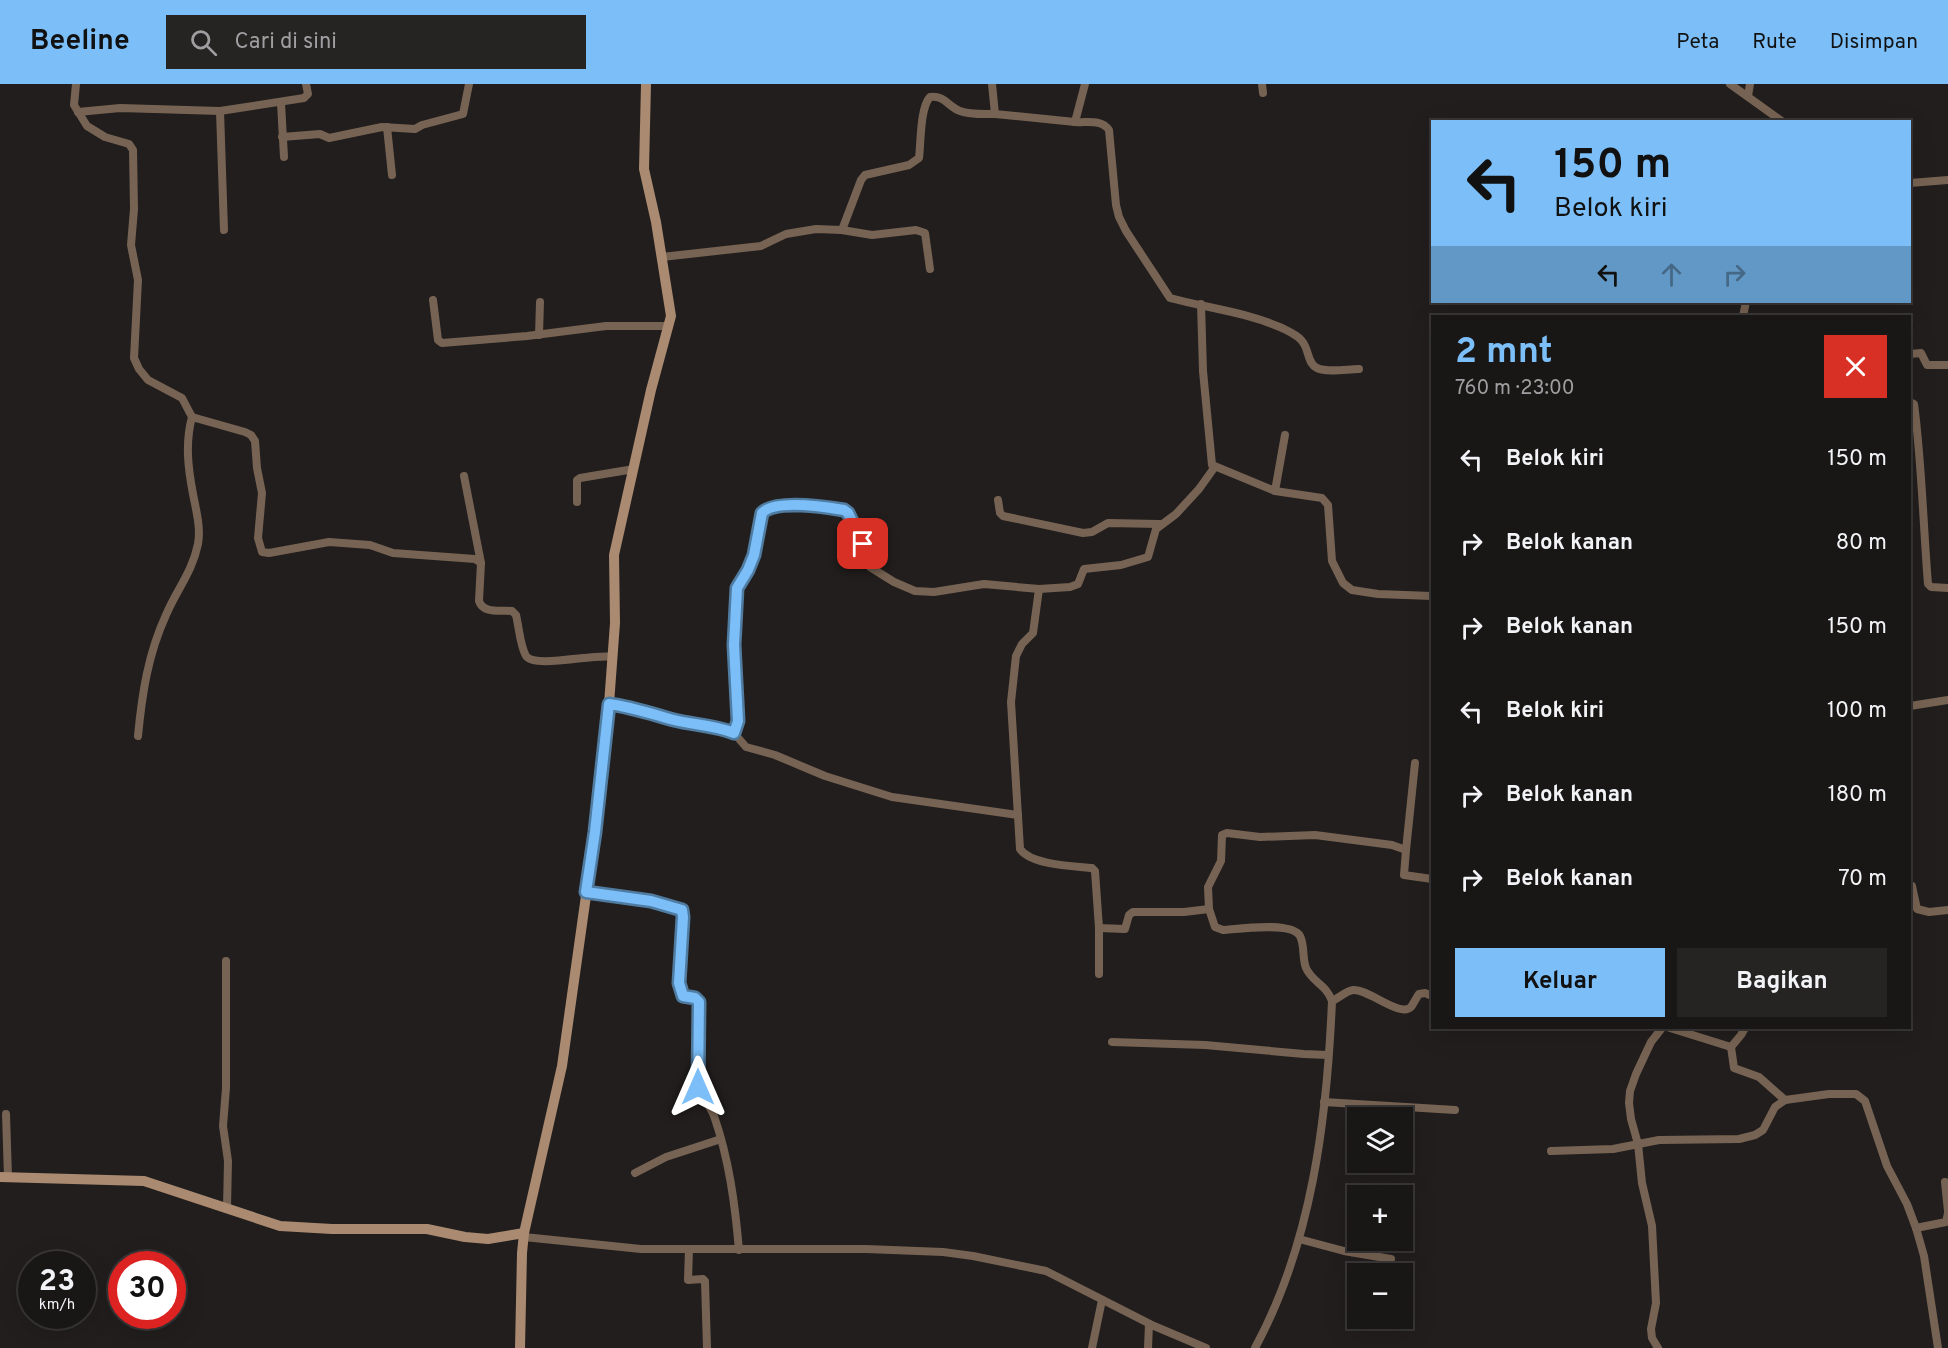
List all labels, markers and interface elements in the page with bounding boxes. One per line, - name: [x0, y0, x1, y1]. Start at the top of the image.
- search box: [166, 15, 586, 69]
- text: Beeline: [30, 24, 130, 60]
- icon: search: [187, 26, 220, 59]
- text: Cari di sini: [235, 29, 337, 56]
- text: Peta: [1676, 29, 1719, 56]
- text: Rute: [1752, 29, 1797, 56]
- text: Disimpan: [1830, 29, 1918, 56]
- text: 150 m: [1554, 140, 1671, 193]
- icon: left: [1455, 144, 1533, 222]
- text: Belok kiri: [1554, 192, 1668, 226]
- icon: left: [1592, 258, 1625, 291]
- icon: ahead: [1655, 258, 1688, 291]
- icon: right: [1718, 258, 1751, 291]
- text: 2 mnt: [1455, 330, 1553, 376]
- button: close: [1824, 335, 1887, 398]
- text: 760 m · 23:00: [1455, 376, 1575, 402]
- icon: left: [1455, 443, 1488, 476]
- text: Belok kiri: [1506, 446, 1604, 473]
- text: 150 m: [1827, 446, 1887, 473]
- pin: [837, 518, 888, 569]
- icon: arrive: [846, 527, 879, 560]
- icon: right: [1455, 527, 1488, 560]
- text: Belok kanan: [1506, 530, 1633, 557]
- text: 80 m: [1836, 530, 1887, 557]
- icon: right: [1455, 611, 1488, 644]
- text: Belok kanan: [1506, 614, 1633, 641]
- text: 150 m: [1827, 614, 1887, 641]
- icon: left: [1455, 695, 1488, 728]
- text: Belok kiri: [1506, 698, 1604, 725]
- text: 100 m: [1827, 698, 1887, 725]
- icon: right: [1455, 779, 1488, 812]
- text: Belok kanan: [1506, 782, 1633, 809]
- text: 180 m: [1828, 782, 1887, 809]
- icon: right: [1455, 863, 1488, 896]
- text: Belok kanan: [1506, 866, 1633, 893]
- text: 70 m: [1838, 866, 1887, 893]
- button: Keluar: [1455, 948, 1665, 1017]
- button: Bagikan: [1677, 948, 1887, 1017]
- position arrow: [666, 1055, 730, 1119]
- map controls: [1347, 1107, 1413, 1329]
- button: layers: [1347, 1107, 1413, 1173]
- button: +: [1347, 1185, 1413, 1251]
- speed limit sign: 30: [108, 1251, 186, 1329]
- button: −: [1347, 1263, 1413, 1329]
- text: 23: [39, 1264, 75, 1301]
- text: km/h: [39, 1296, 75, 1315]

